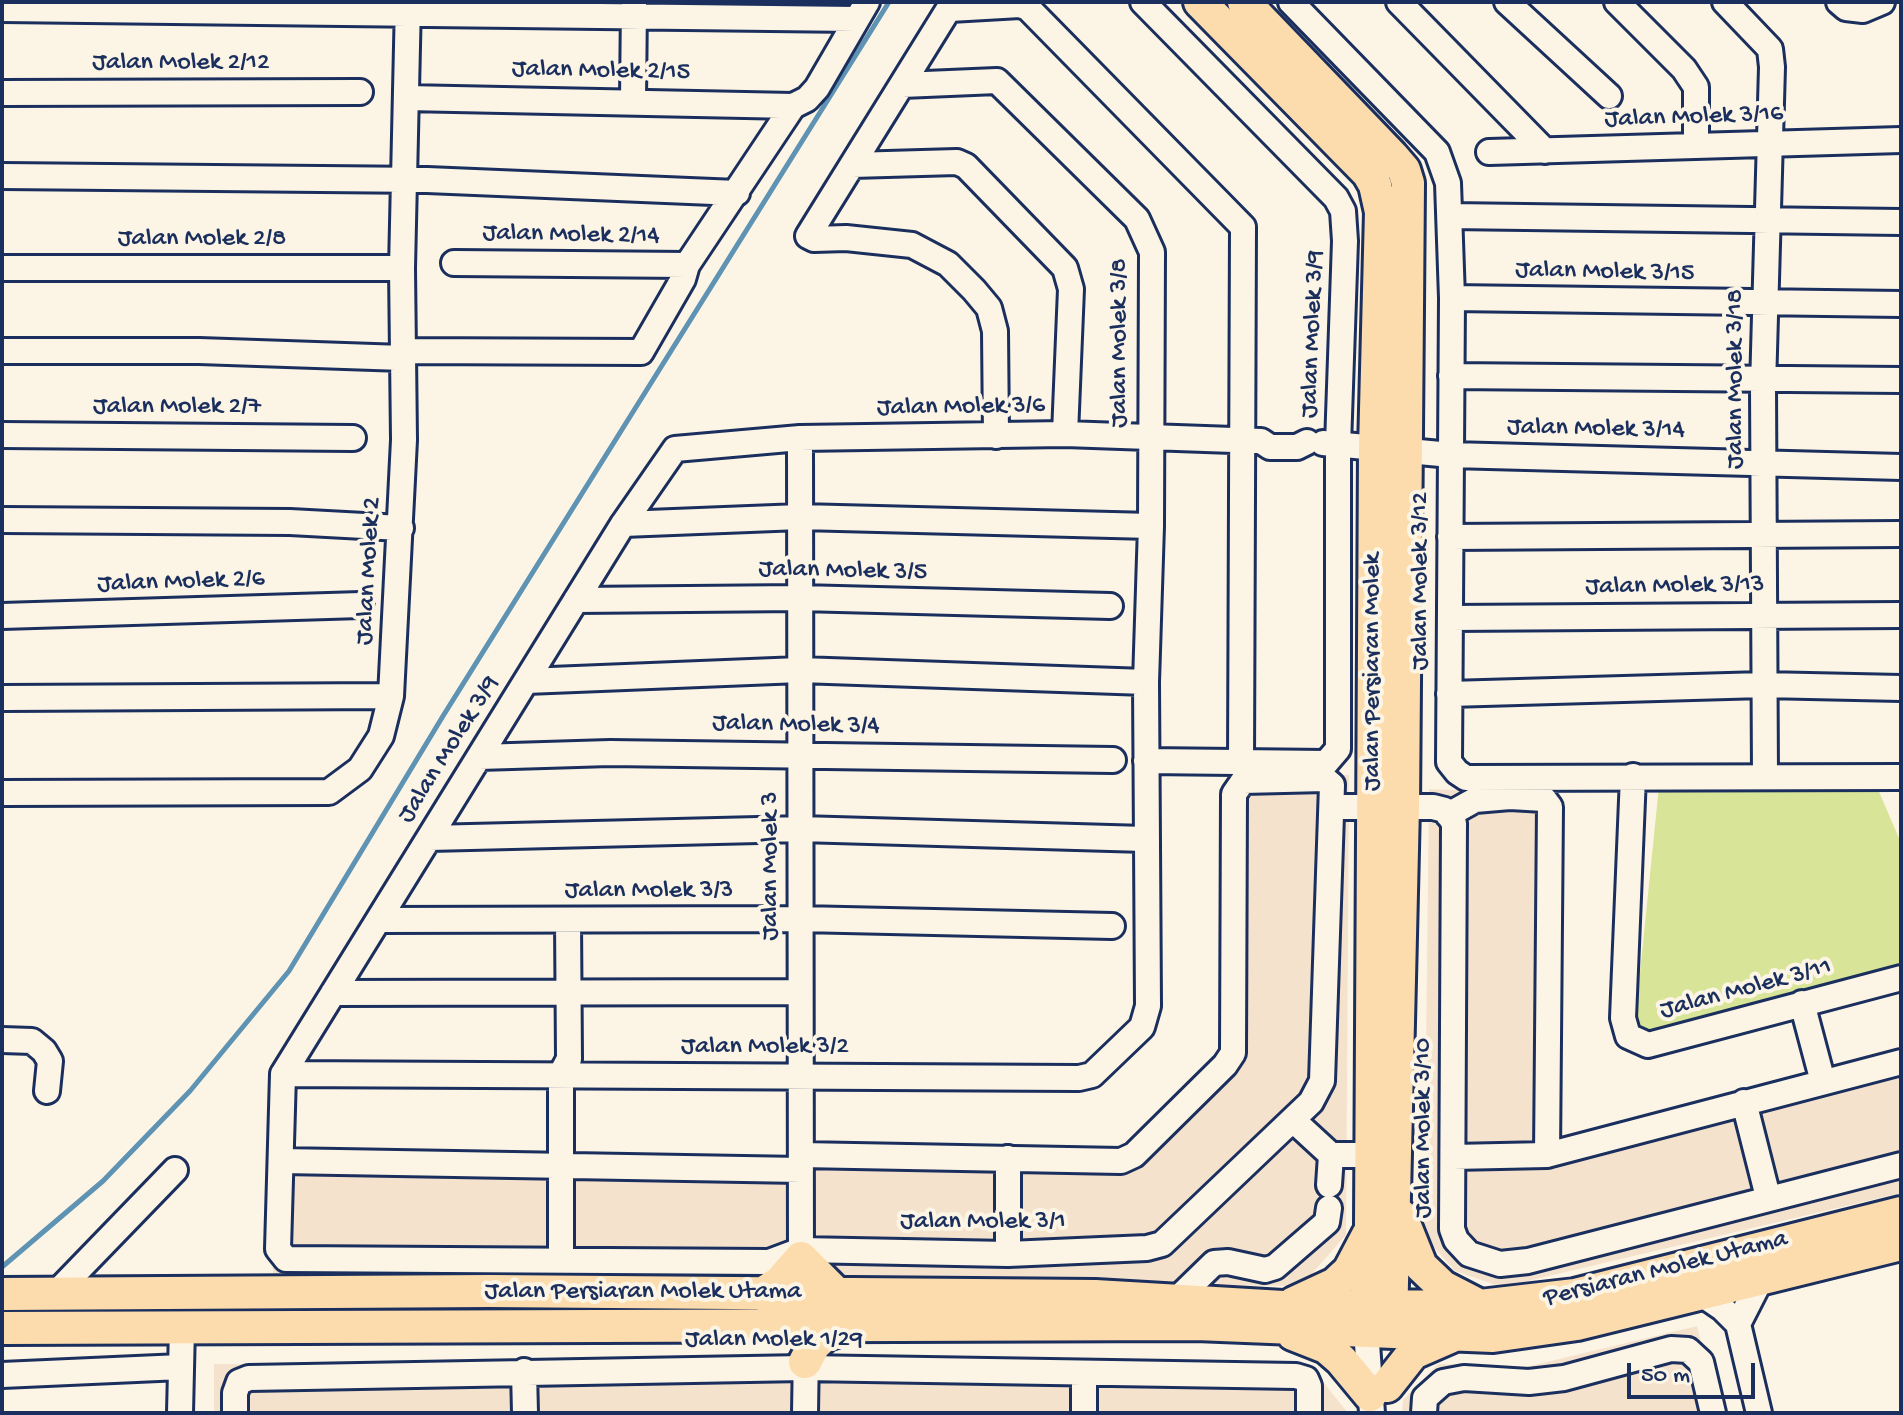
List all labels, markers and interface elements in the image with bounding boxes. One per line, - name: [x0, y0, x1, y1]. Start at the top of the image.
- street label: Jalan Molek 2/12: [92, 48, 270, 80]
- street label: Jalan Molek 2/15: [512, 55, 690, 89]
- street label: Jalan Molek 3/16: [1604, 99, 1784, 137]
- street label: Jalan Molek 2/14: [482, 219, 660, 253]
- street label: Jalan Molek 2/8: [118, 224, 286, 256]
- street label: Jalan Molek 3/9: [1295, 249, 1333, 419]
- street label: Jalan Molek 3/15: [1515, 256, 1695, 290]
- street label: Jalan Molek 3/8: [1105, 258, 1137, 428]
- street label: Jalan Molek 3/18: [1721, 289, 1753, 469]
- street label: Jalan Molek 3/6: [877, 391, 1045, 425]
- street label: Jalan Molek 2/7: [93, 392, 261, 424]
- street label: Jalan Molek 3/14: [1507, 413, 1685, 447]
- street label: Jalan Molek 3/12: [1406, 492, 1438, 670]
- street label: Jalan Molek 2: [351, 496, 389, 646]
- street label: Jalan Persiaran Molek: [1358, 553, 1390, 791]
- street label: Jalan Molek 3/5: [758, 555, 928, 589]
- street label: Jalan Molek 2/6: [97, 564, 265, 602]
- street label: Jalan Molek 3/13: [1585, 570, 1765, 604]
- street label: Jalan Molek 3/9: [392, 670, 508, 830]
- street label: Jalan Molek 3/4: [712, 709, 880, 743]
- street label: Jalan Molek 3: [756, 792, 788, 940]
- street label: Jalan Molek 3/3: [565, 876, 733, 908]
- street label: Jalan Molek 3/11: [1657, 952, 1835, 1028]
- street label: Jalan Molek 3/2: [681, 1032, 849, 1064]
- street label: Jalan Molek 3/10: [1409, 1038, 1441, 1218]
- street label: Jalan Molek 3/1: [900, 1207, 1066, 1239]
- street label: Persiaran Molek Utama: [1541, 1225, 1791, 1315]
- street label: Jalan Persiaran Molek Utama: [484, 1277, 802, 1309]
- street label: Jalan Molek 1/29: [685, 1325, 863, 1357]
- scale bar: [1631, 1347, 1759, 1397]
- text: 50 m: [1641, 1362, 1690, 1391]

